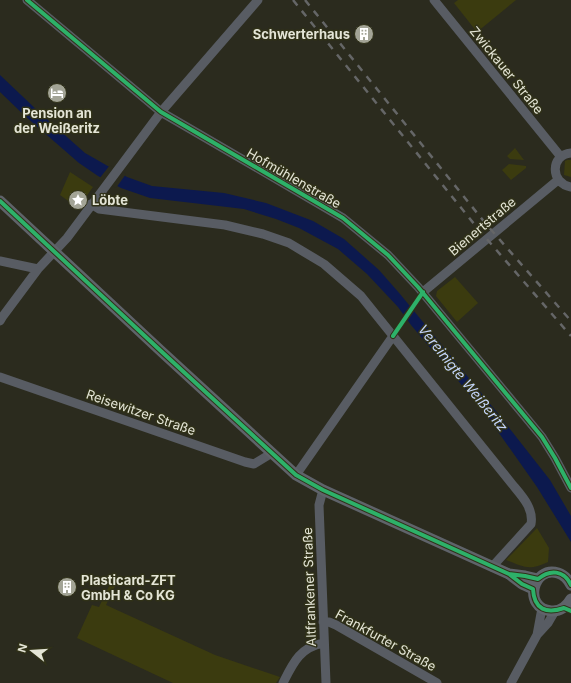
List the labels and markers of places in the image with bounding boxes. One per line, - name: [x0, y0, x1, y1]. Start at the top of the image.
- building icon: Schwerterhaus: [353, 23, 375, 45]
- place label: Schwerterhaus: [253, 26, 350, 42]
- hotel icon: Pension an der Weißeritz: [46, 82, 68, 104]
- place label: Pension an der Weißeritz: [14, 105, 100, 136]
- place icon: Löbte: [67, 189, 89, 211]
- place label: Löbte: [92, 192, 128, 208]
- place label: Plasticard-ZFT GmbH & Co KG: [81, 572, 176, 603]
- building icon: Plasticard-ZFT GmbH & Co KG: [56, 576, 78, 598]

